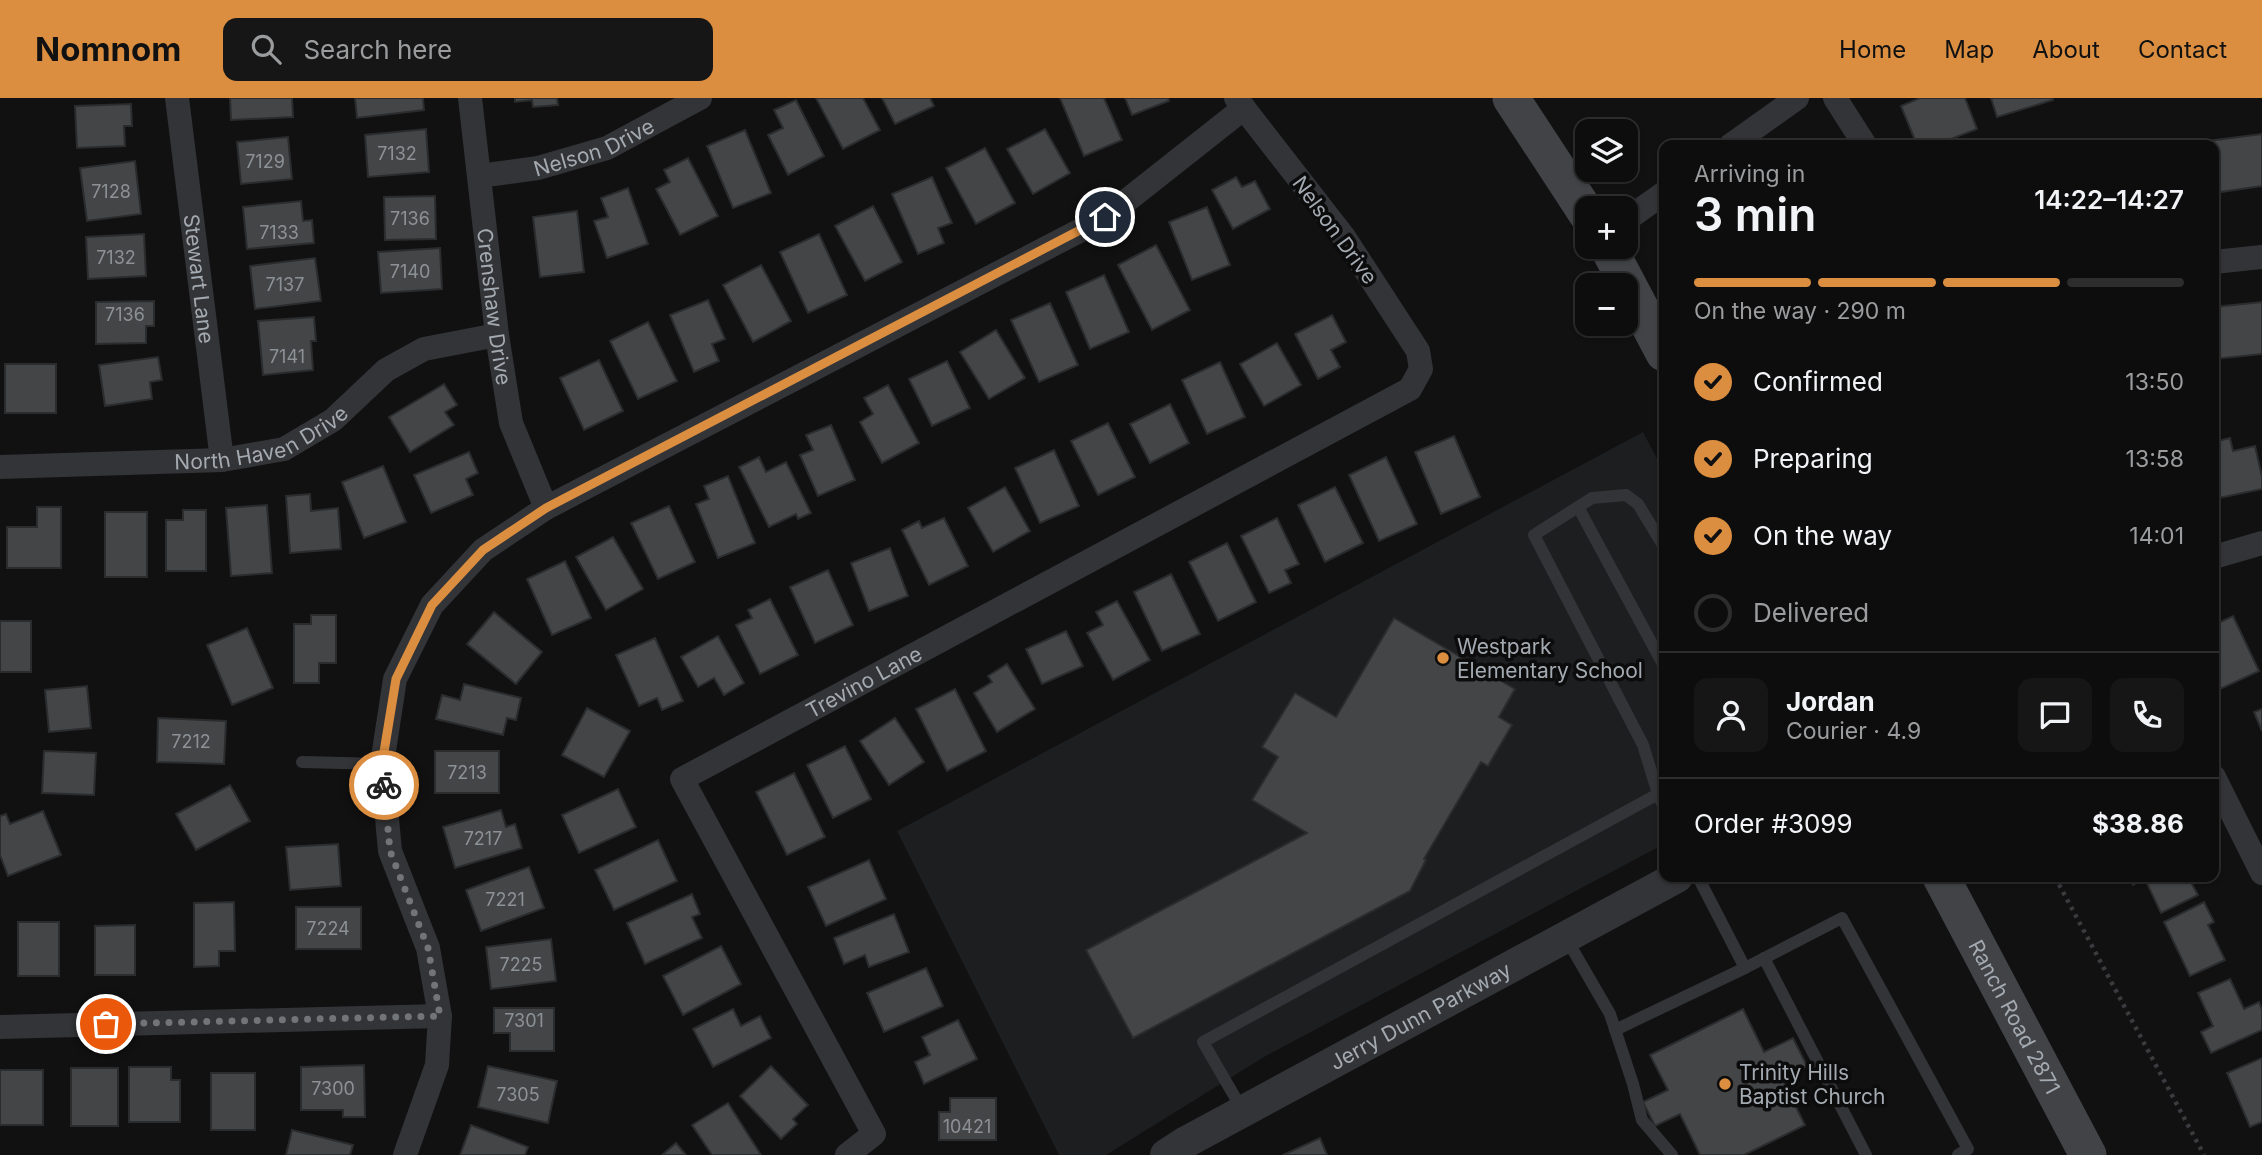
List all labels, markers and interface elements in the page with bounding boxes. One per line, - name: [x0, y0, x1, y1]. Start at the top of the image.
- search box: [223, 18, 713, 81]
- text: Nomnom: [35, 29, 181, 69]
- icon: search: [247, 30, 285, 68]
- text: Search here: [303, 34, 452, 65]
- text: Home: [1839, 35, 1906, 64]
- text: Map: [1944, 35, 1994, 64]
- text: About: [2032, 35, 2100, 64]
- text: Contact: [2138, 35, 2227, 64]
- street label: Nelson Drive: [530, 113, 658, 181]
- map controls: [1575, 119, 1638, 336]
- button: layers: [1575, 119, 1638, 182]
- house number: 7132: [377, 143, 417, 164]
- house number: 7129: [245, 151, 285, 172]
- text: Arriving in: [1694, 160, 1805, 188]
- street label: Nelson Drive: [1287, 171, 1383, 289]
- house number: 7128: [91, 181, 131, 202]
- text: 14:22–14:27: [2034, 184, 2184, 215]
- text: 3 min: [1694, 186, 1816, 242]
- pin: [1075, 187, 1135, 247]
- button: +: [1575, 196, 1638, 259]
- icon: home: [1086, 198, 1124, 236]
- house number: 7136: [390, 208, 430, 229]
- street label: Stewart Lane: [179, 212, 220, 345]
- house number: 7133: [259, 222, 299, 243]
- street label: Crenshaw Drive: [472, 227, 517, 387]
- house number: 7132: [96, 247, 136, 268]
- house number: 7140: [390, 261, 430, 282]
- button: −: [1575, 273, 1638, 336]
- house number: 7137: [266, 274, 304, 295]
- text: On the way · 290 m: [1694, 297, 1906, 325]
- house number: 7136: [105, 304, 145, 325]
- house number: 7141: [269, 346, 305, 367]
- icon: check: [1694, 363, 1732, 401]
- text: Confirmed: [1753, 366, 1883, 397]
- text: 13:50: [2125, 368, 2184, 396]
- street label: North Haven Drive: [174, 400, 353, 474]
- icon: check: [1694, 440, 1732, 478]
- text: Preparing: [1753, 443, 1873, 474]
- text: 13:58: [2126, 445, 2184, 473]
- icon: check: [1694, 517, 1732, 555]
- text: On the way: [1753, 520, 1892, 551]
- text: 14:01: [2129, 522, 2184, 550]
- text: Delivered: [1753, 597, 1869, 628]
- place label: Westpark Elementary School: [1457, 634, 1643, 683]
- street label: Trevino Lane: [801, 640, 926, 723]
- marker: Westpark Elementary School: [1435, 650, 1451, 666]
- button: person: [1694, 678, 1768, 752]
- button: chat: [2018, 678, 2092, 752]
- button: phone: [2110, 678, 2184, 752]
- text: Jordan: [1786, 686, 1875, 717]
- text: Courier · 4.9: [1786, 717, 1921, 745]
- house number: 7212: [171, 731, 211, 752]
- courier: [349, 750, 419, 820]
- house number: 7213: [447, 762, 487, 783]
- icon: bike: [365, 766, 403, 804]
- text: Order #3099: [1694, 808, 1853, 839]
- text: $38.86: [2092, 808, 2184, 839]
- house number: 7217: [464, 828, 502, 849]
- house number: 7221: [485, 889, 525, 910]
- house number: 7224: [306, 918, 350, 939]
- street label: Ranch Road 2871: [1964, 935, 2066, 1098]
- house number: 7225: [499, 954, 543, 975]
- street label: Jerry Dunn Parkway: [1325, 956, 1515, 1075]
- pin: [76, 994, 136, 1054]
- icon: bag: [87, 1005, 125, 1043]
- house number: 7301: [504, 1010, 544, 1031]
- place label: Trinity Hills Baptist Church: [1739, 1060, 1885, 1109]
- marker: Trinity Hills Baptist Church: [1717, 1076, 1733, 1092]
- house number: 7300: [311, 1078, 355, 1099]
- house number: 7305: [496, 1084, 540, 1105]
- house number: 10421: [943, 1116, 991, 1137]

